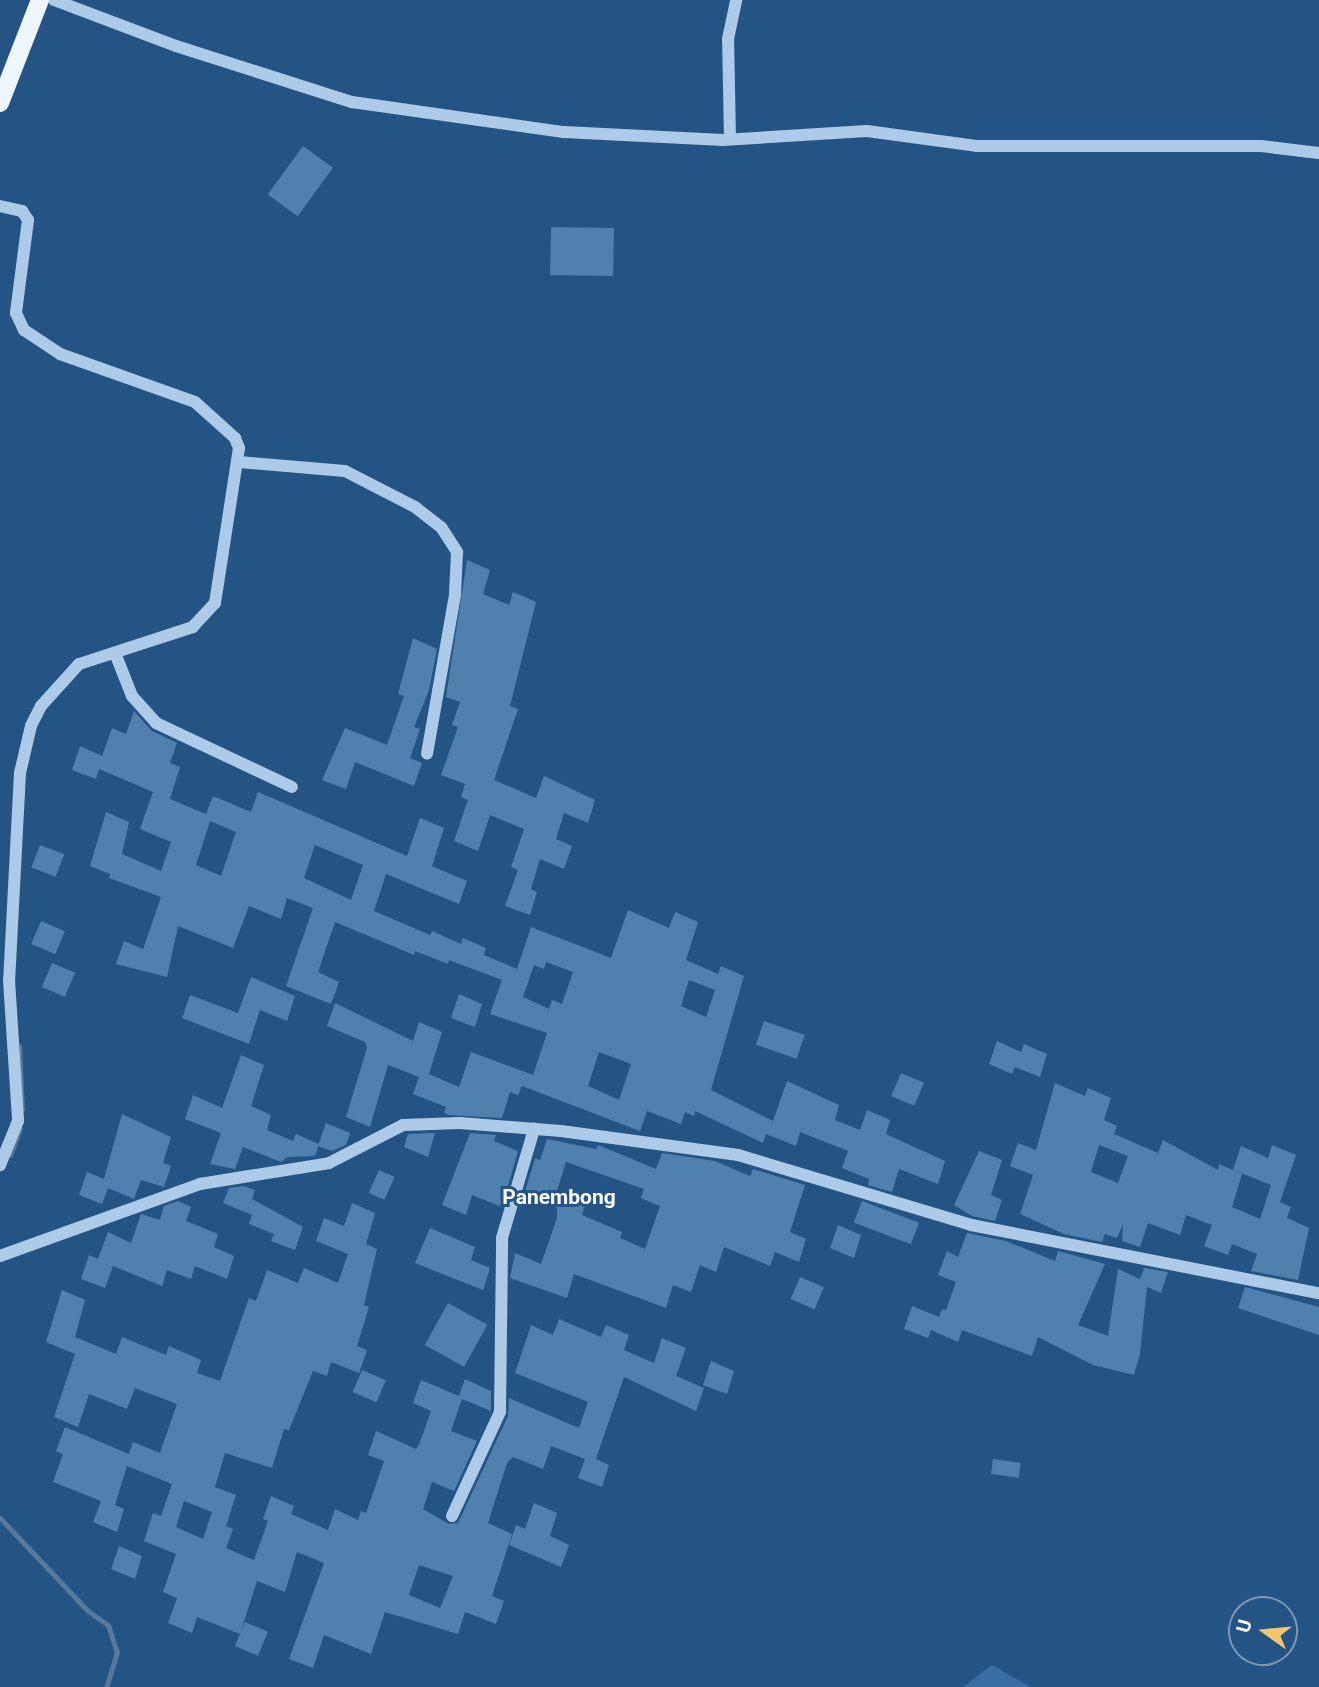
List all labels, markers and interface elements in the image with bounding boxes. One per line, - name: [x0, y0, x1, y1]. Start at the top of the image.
- district label: Panembong: [502, 1184, 616, 1210]
- north arrow: [1228, 1596, 1298, 1666]
- text: U: [1231, 1617, 1257, 1635]

